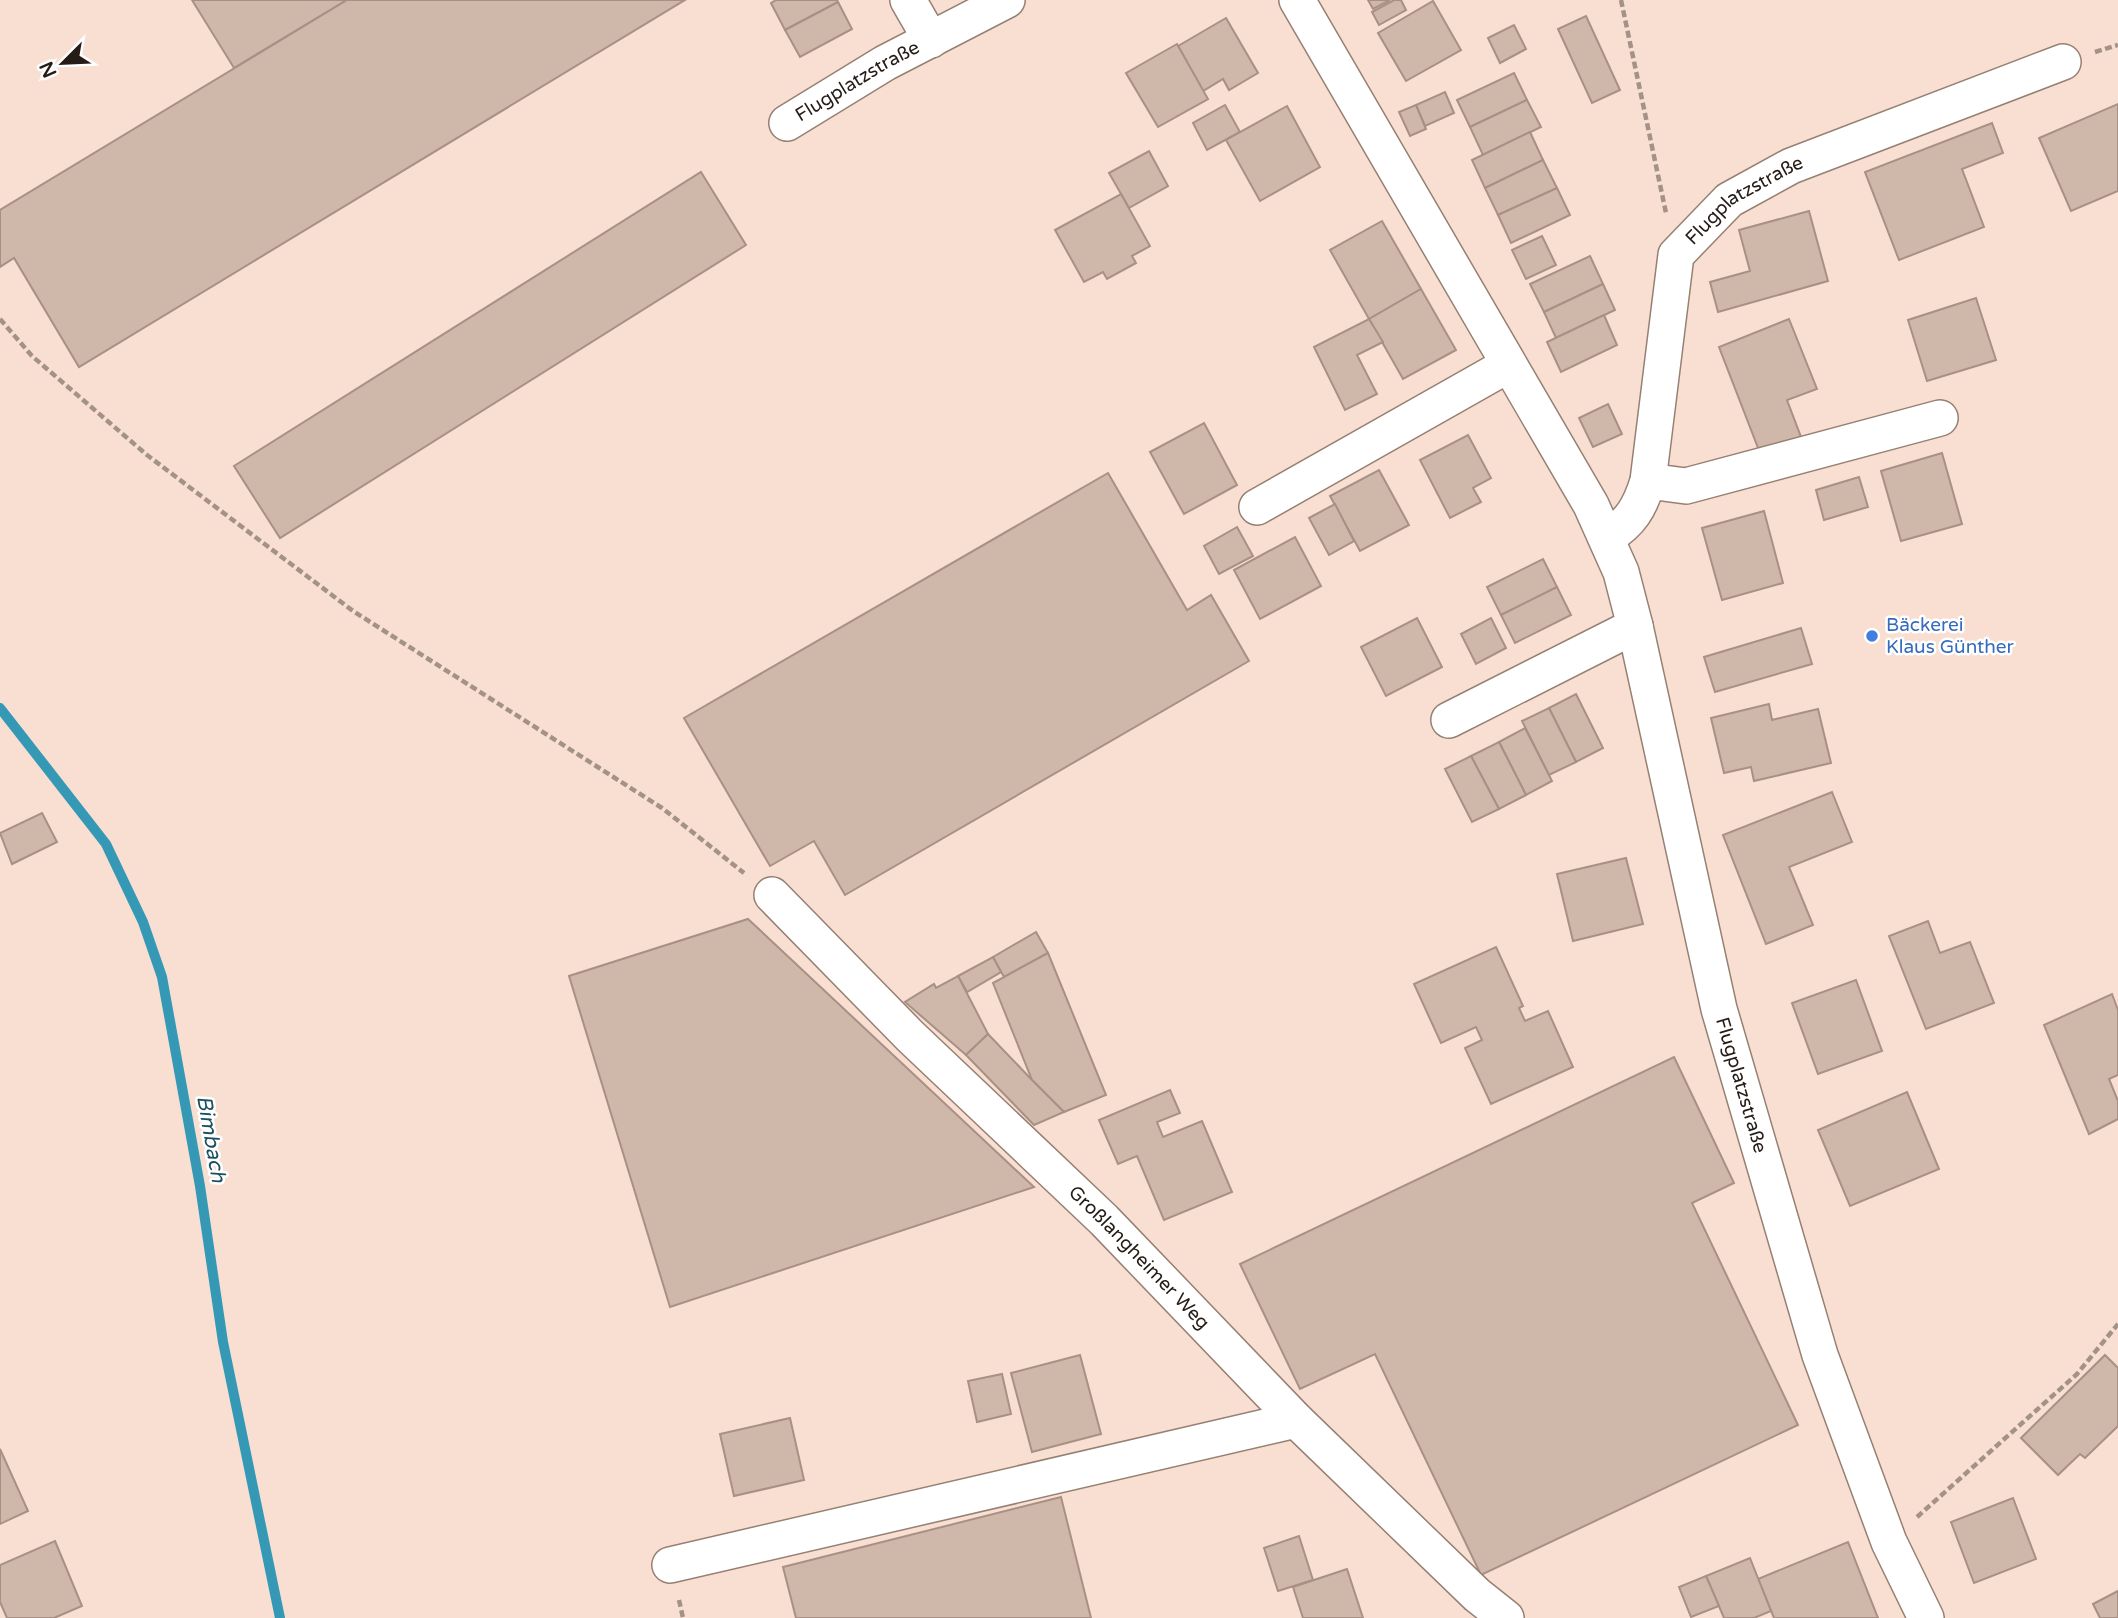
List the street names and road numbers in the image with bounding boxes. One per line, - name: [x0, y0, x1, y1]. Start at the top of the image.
- street label: Flugplatzstraße: [791, 36, 923, 126]
- street label: Flugplatzstraße: [1681, 151, 1806, 249]
- street label: Flugplatzstraße: [1711, 1015, 1771, 1156]
- street label: Großlangheimer Weg: [1064, 1181, 1214, 1334]

